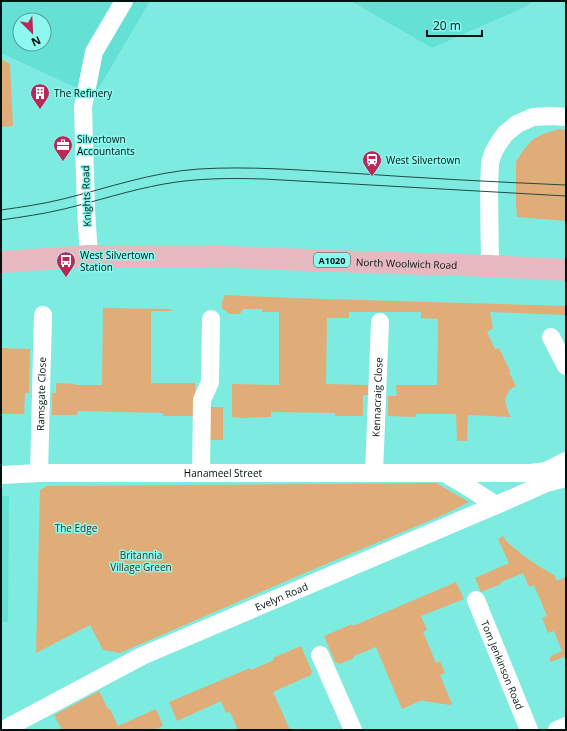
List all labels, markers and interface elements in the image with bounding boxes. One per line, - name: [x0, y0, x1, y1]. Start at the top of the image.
- north arrow: [12, 12, 52, 52]
- scale bar: [427, 12, 482, 38]
- text: 20 m: [433, 17, 461, 34]
- text: N: [29, 33, 43, 50]
- building icon: The Refinery: [29, 82, 51, 110]
- place label: The Refinery: [54, 86, 113, 100]
- place label: Silvertown Accountants: [77, 132, 135, 158]
- office icon: Silvertown Accountants: [52, 134, 74, 162]
- station icon: West Silvertown: [361, 149, 383, 177]
- place label: West Silvertown: [386, 153, 460, 167]
- street label: Knights Road: [78, 165, 94, 227]
- place label: West Silvertown Station: [80, 248, 154, 274]
- bus stop icon: West Silvertown Station: [55, 250, 77, 278]
- road number: A1020: [314, 253, 350, 267]
- street label: North Woolwich Road: [356, 255, 458, 272]
- street label: Ramsgate Close: [33, 357, 49, 431]
- street label: Kennacraig Close: [368, 357, 386, 437]
- street label: Hanameel Street: [184, 466, 263, 480]
- park label: The Edge: [55, 521, 98, 535]
- park label: Britannia Village Green: [110, 548, 172, 574]
- street label: Evelyn Road: [253, 579, 310, 614]
- street label: Tom Jenkinson Road: [478, 618, 527, 712]

